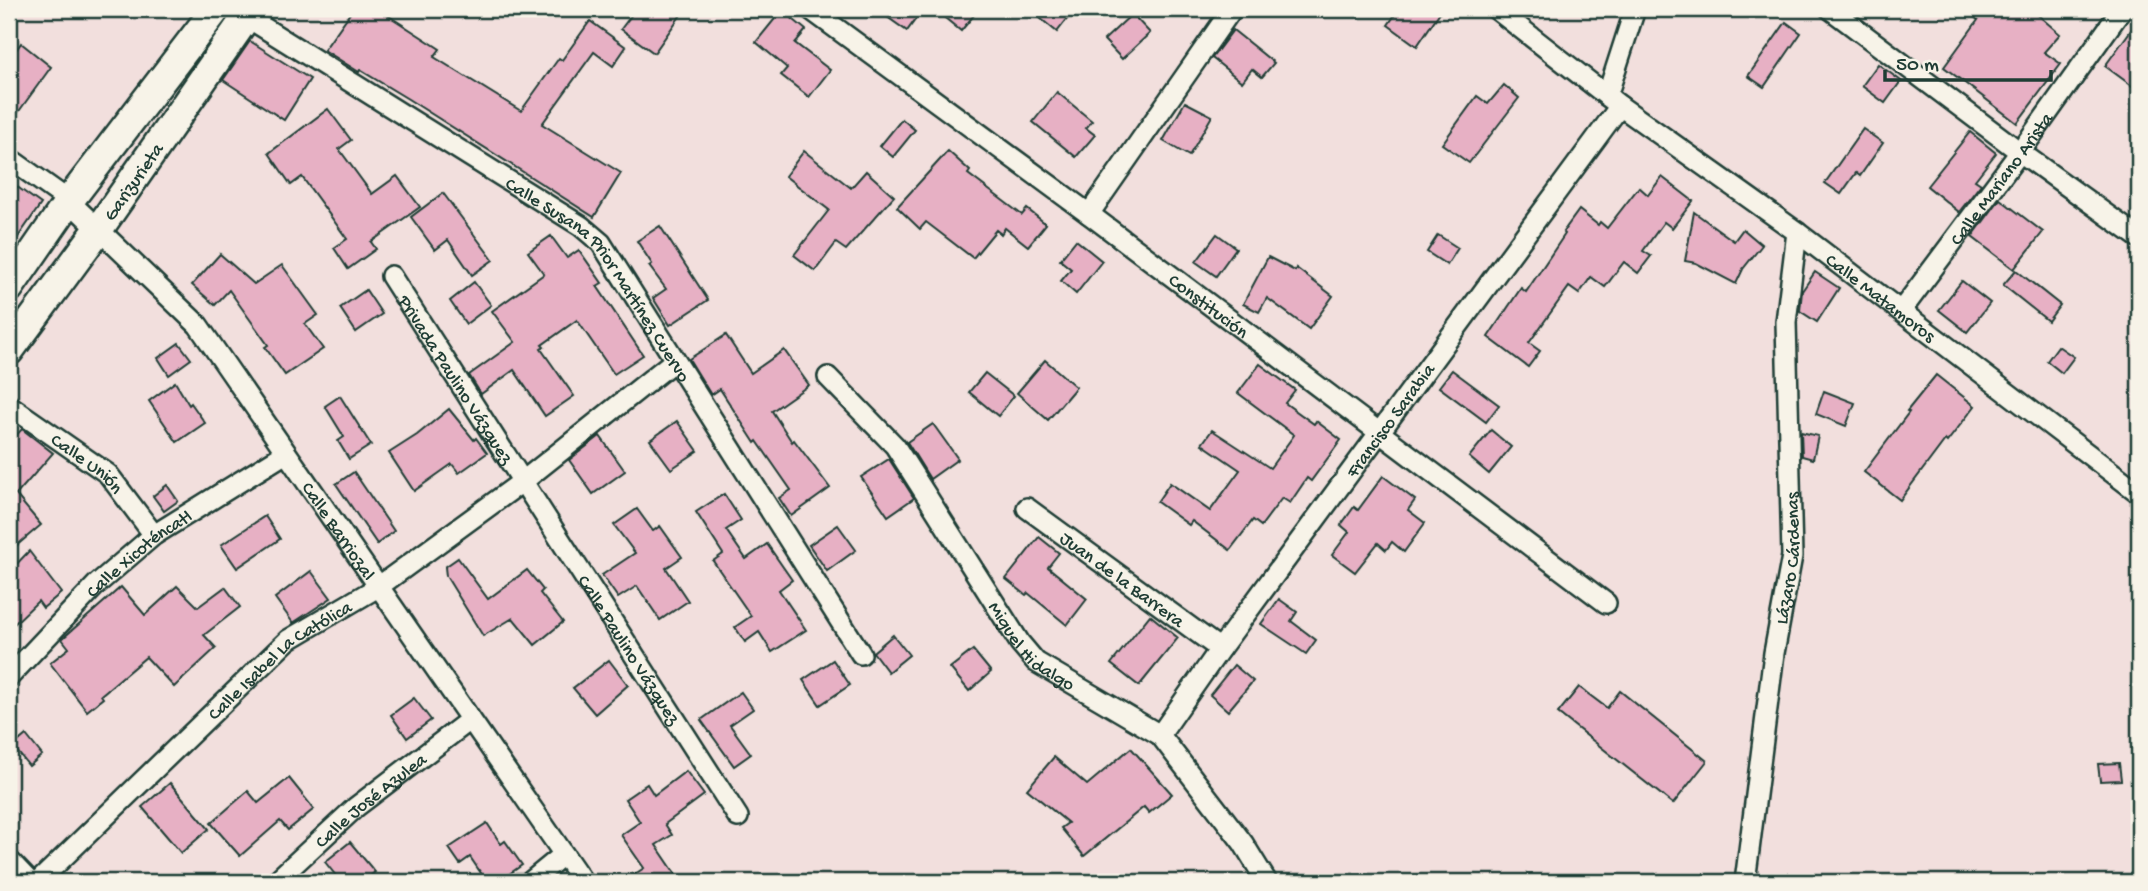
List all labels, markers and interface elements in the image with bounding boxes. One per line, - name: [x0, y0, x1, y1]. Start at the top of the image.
- scale bar: [1885, 38, 2052, 82]
- text: 50 m: [1896, 54, 1939, 79]
- street label: Calle Mariano Arista: [1946, 108, 2060, 251]
- street label: Garizurieta: [100, 138, 171, 226]
- street label: Calle Susana Prior Martínez Cuervo: [500, 174, 694, 387]
- street label: Calle Matamoros: [1820, 250, 1940, 349]
- street label: Constitución: [1163, 270, 1252, 345]
- street label: Privada Paulino Vázquez: [391, 291, 517, 470]
- street label: Francisco Sarabia: [1342, 359, 1442, 484]
- street label: Calle Unión: [45, 430, 127, 499]
- street label: Calle Barriozal: [295, 478, 379, 586]
- street label: Lázaro Cárdenas: [1772, 491, 1807, 626]
- street label: Calle Xicoténcatl: [82, 506, 197, 604]
- street label: Juan de la Barrera: [1054, 528, 1189, 635]
- street label: Calle Paulino Vázquez: [571, 572, 684, 730]
- street label: Calle Isabel La Católica: [204, 596, 358, 727]
- street label: Miguel Hidalgo: [982, 598, 1078, 697]
- street label: Calle José Azulea: [311, 748, 433, 854]

